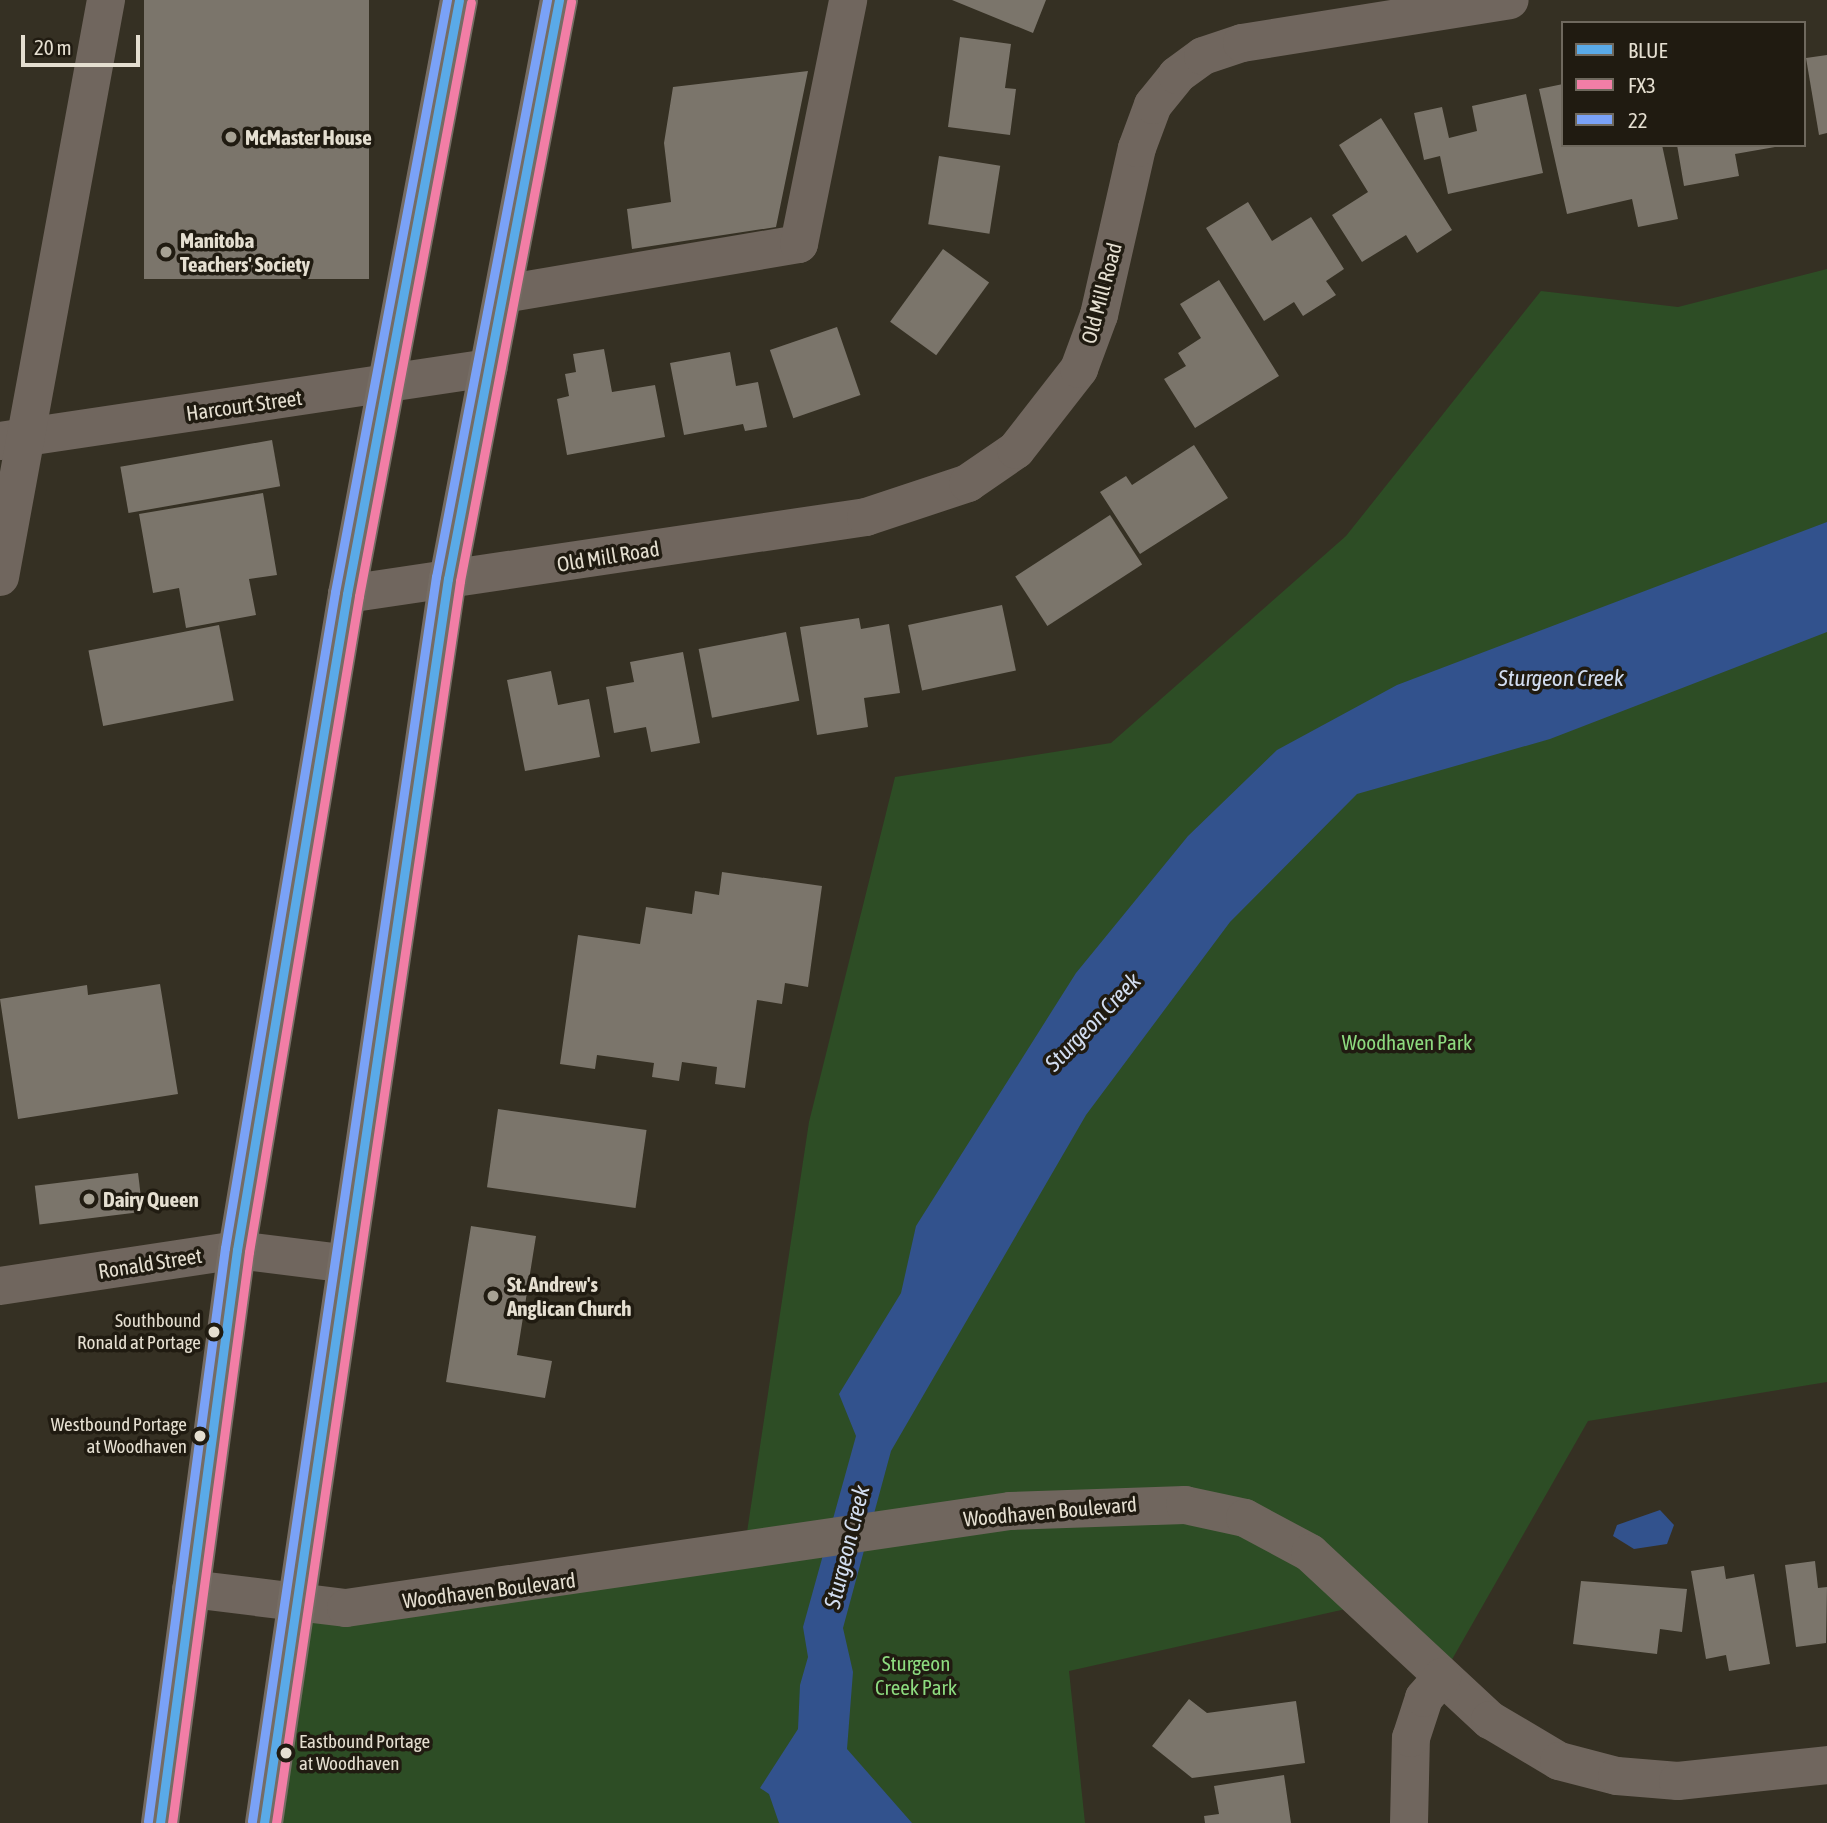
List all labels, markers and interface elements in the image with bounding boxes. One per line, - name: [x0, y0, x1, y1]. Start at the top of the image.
- scale bar: [24, 21, 144, 65]
- legend: [1561, 21, 1806, 147]
- text: 20 m: [34, 35, 72, 59]
- text: BLUE: [1628, 38, 1667, 62]
- text: FX3: [1628, 73, 1656, 97]
- text: 22: [1628, 108, 1648, 132]
- place label: McMaster House: [245, 124, 372, 150]
- marker: McMaster House: [223, 129, 239, 145]
- place label: Manitoba Teachers' Society: [180, 227, 310, 277]
- street label: Old Mill Road: [1075, 240, 1127, 346]
- marker: Manitoba Teachers' Society: [158, 244, 174, 260]
- street label: Harcourt Street: [184, 384, 304, 426]
- street label: Old Mill Road: [555, 535, 661, 577]
- water label: Sturgeon Creek: [1498, 664, 1624, 692]
- water label: Sturgeon Creek: [1039, 967, 1147, 1077]
- park label: Woodhaven Park: [1342, 1029, 1472, 1055]
- place label: Dairy Queen: [103, 1186, 199, 1212]
- marker: Dairy Queen: [81, 1191, 97, 1207]
- street label: Ronald Street: [96, 1242, 204, 1284]
- place label: St. Andrew's Anglican Church: [507, 1271, 631, 1321]
- marker: St. Andrew's Anglican Church: [485, 1288, 501, 1304]
- place label: Southbound Ronald at Portage: [77, 1310, 201, 1354]
- marker: Southbound Ronald at Portage: [207, 1325, 221, 1339]
- place label: Westbound Portage at Woodhaven: [51, 1414, 187, 1458]
- marker: Westbound Portage at Woodhaven: [193, 1429, 207, 1443]
- water label: Sturgeon Creek: [818, 1483, 876, 1611]
- street label: Woodhaven Boulevard: [962, 1491, 1138, 1531]
- street label: Woodhaven Boulevard: [401, 1567, 577, 1613]
- park label: Sturgeon Creek Park: [875, 1650, 957, 1700]
- place label: Eastbound Portage at Woodhaven: [299, 1731, 430, 1775]
- marker: Eastbound Portage at Woodhaven: [279, 1746, 293, 1760]

